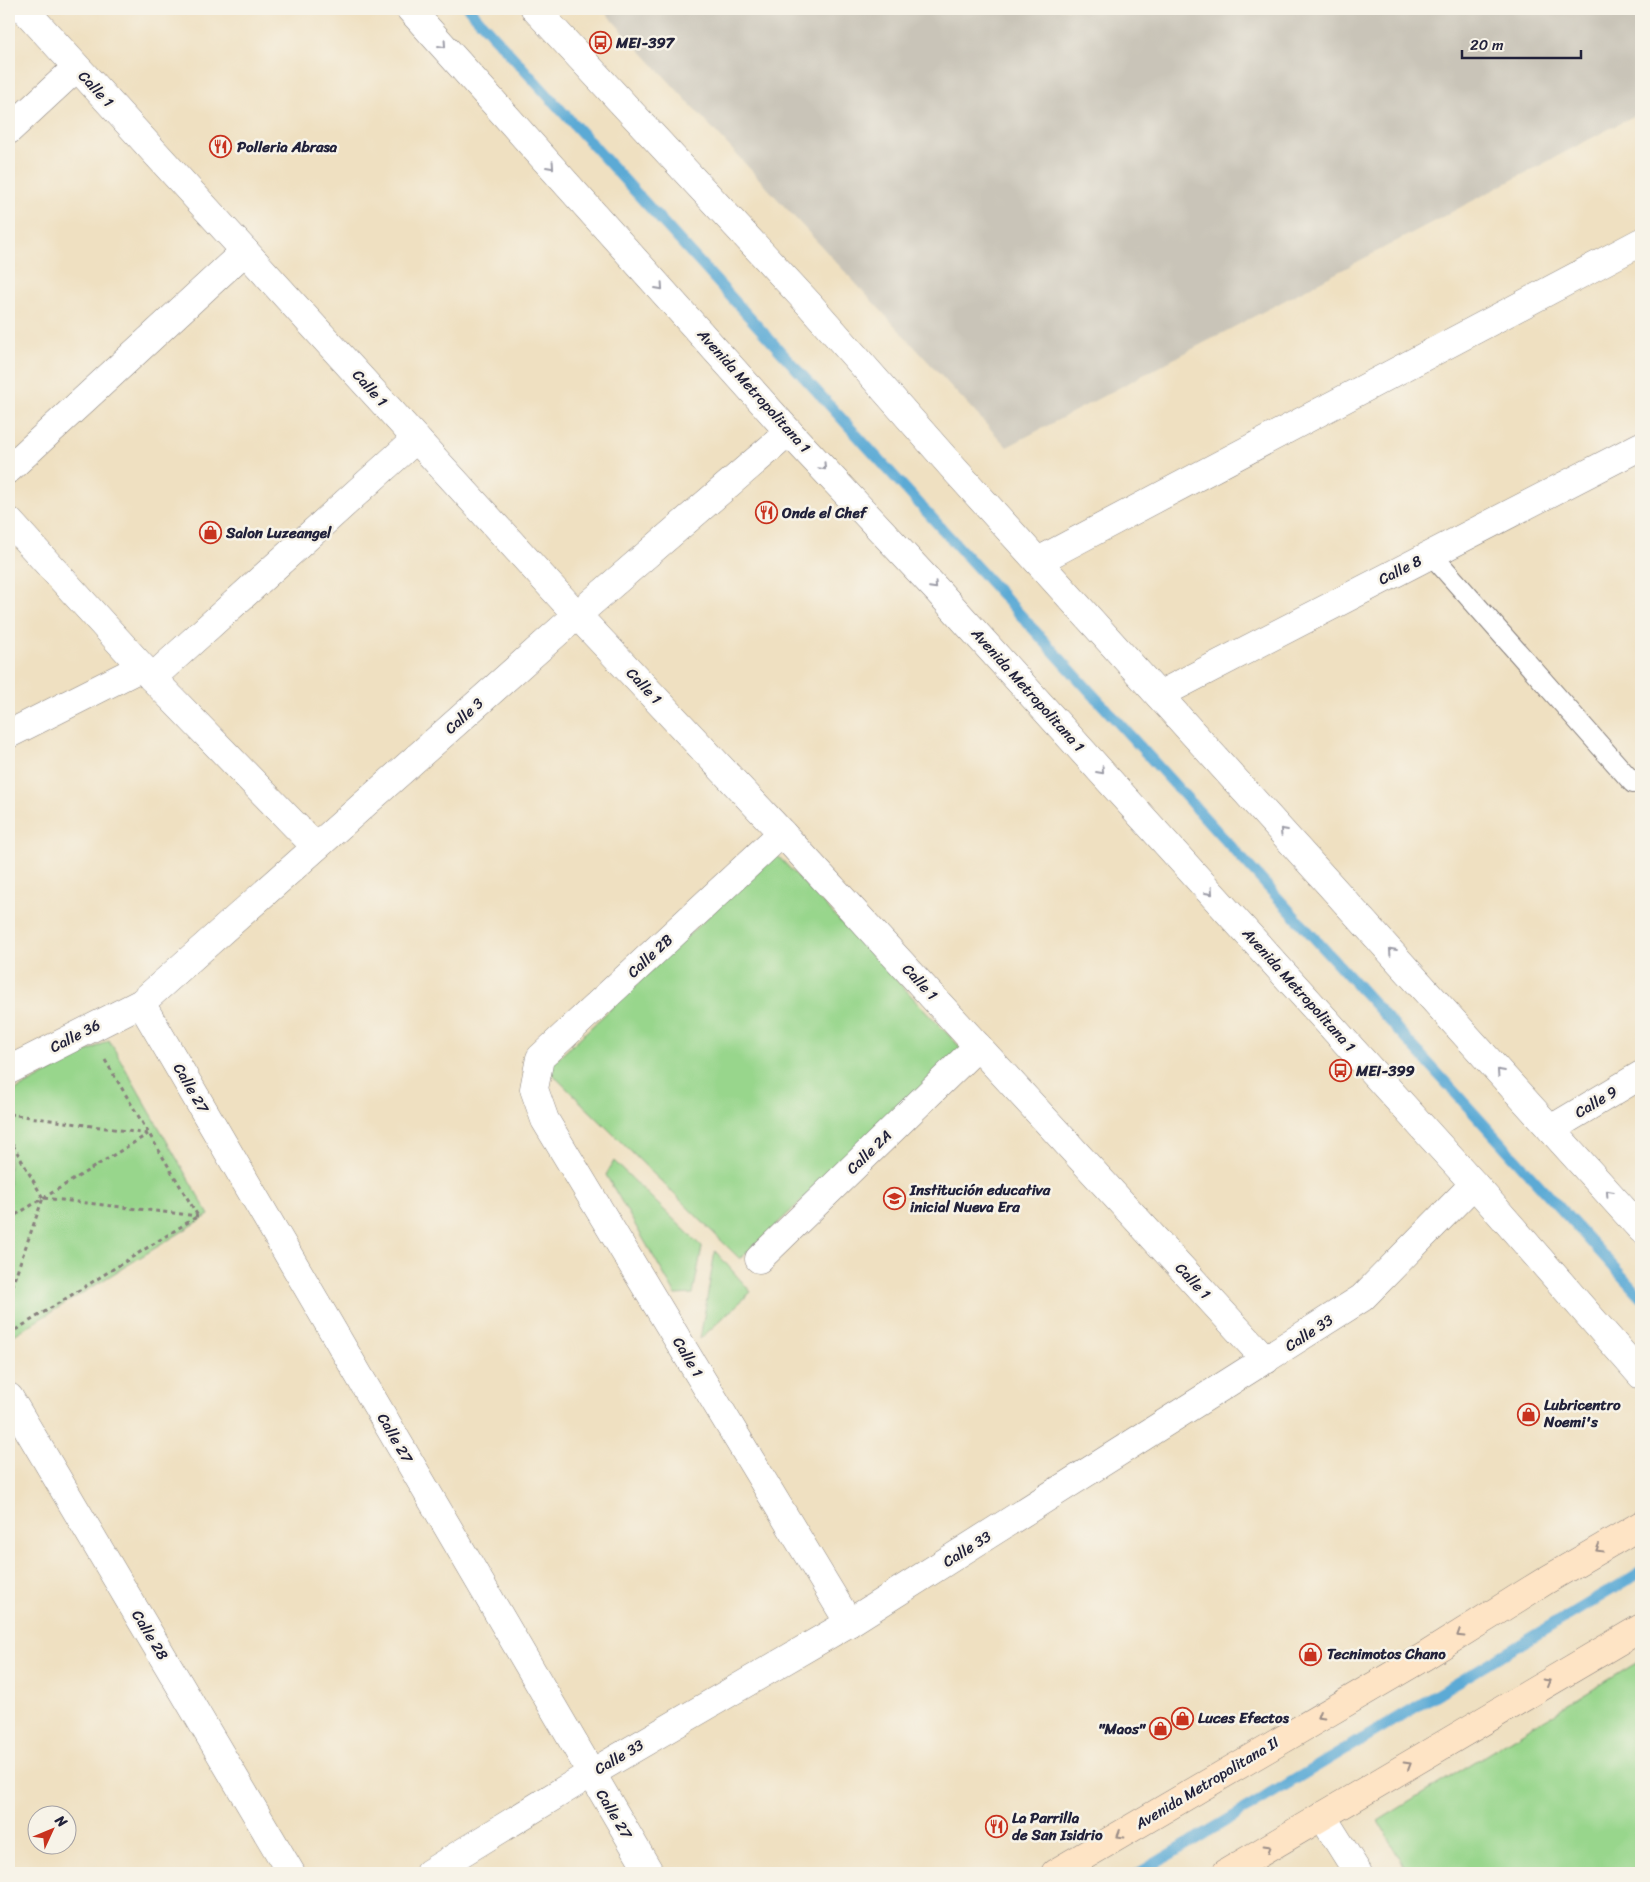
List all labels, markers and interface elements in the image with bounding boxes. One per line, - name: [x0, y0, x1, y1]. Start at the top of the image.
- scale bar: [1462, 28, 1581, 60]
- place label: MEI-397: [615, 30, 676, 56]
- bus stop icon: MEI-397: [588, 31, 612, 55]
- text: 20 m: [1470, 32, 1504, 58]
- one-way arrow: [437, 39, 446, 48]
- street label: Calle 1: [72, 64, 120, 114]
- place label: Polleria Abrasa: [237, 134, 338, 160]
- restaurant icon: Polleria Abrasa: [209, 135, 233, 159]
- one-way arrow: [546, 161, 555, 170]
- one-way arrow: [654, 282, 663, 291]
- street label: Avenida Metropolitana 1: [690, 322, 817, 459]
- street label: Calle 1: [346, 363, 394, 413]
- one-way arrow: [817, 462, 826, 471]
- place label: Onde el Chef: [781, 500, 869, 526]
- restaurant icon: Onde el Chef: [754, 501, 778, 525]
- place label: Salon Luzeangel: [225, 520, 332, 546]
- shop icon: Salon Luzeangel: [198, 521, 222, 545]
- street label: Calle 8: [1374, 548, 1426, 592]
- one-way arrow: [928, 580, 937, 589]
- street label: Avenida Metropolitana 1: [964, 621, 1091, 758]
- street label: Calle 1: [620, 661, 668, 711]
- street label: Calle 3: [438, 691, 490, 741]
- one-way arrow: [1096, 766, 1105, 775]
- one-way arrow: [1279, 827, 1288, 836]
- one-way arrow: [1205, 886, 1214, 895]
- street label: Avenida Metropolitana 1: [1235, 921, 1362, 1058]
- street label: Calle 2B: [621, 927, 679, 984]
- one-way arrow: [1388, 948, 1397, 957]
- street label: Calle 1: [896, 957, 944, 1007]
- street label: Calle 36: [45, 1012, 105, 1060]
- street label: Calle 27: [166, 1058, 217, 1119]
- place label: MEI-399: [1355, 1058, 1415, 1084]
- bus stop icon: MEI-399: [1328, 1059, 1352, 1083]
- one-way arrow: [1497, 1069, 1506, 1078]
- street label: Calle 9: [1569, 1079, 1623, 1125]
- street label: Calle 2A: [840, 1123, 898, 1181]
- place label: Institución educativa inicial Nueva Era: [909, 1177, 1051, 1220]
- school or university icon: Institución educativa inicial Nueva Era: [882, 1187, 906, 1211]
- one-way arrow: [1605, 1190, 1614, 1199]
- street label: Calle 1: [1169, 1256, 1217, 1306]
- street label: Calle 33: [1279, 1308, 1339, 1358]
- street label: Calle 1: [666, 1332, 710, 1382]
- place label: Lubricentro Noemi's: [1543, 1392, 1621, 1435]
- shop icon: Lubricentro Noemi's: [1516, 1402, 1540, 1426]
- street label: Calle 27: [370, 1408, 421, 1469]
- street label: Calle 33: [937, 1524, 997, 1574]
- one-way arrow: [1595, 1543, 1604, 1553]
- street label: Calle 28: [125, 1605, 175, 1665]
- one-way arrow: [1457, 1627, 1466, 1637]
- place label: Tecnimotos Chano: [1327, 1641, 1446, 1667]
- shop icon: Tecnimotos Chano: [1299, 1642, 1323, 1666]
- one-way arrow: [1542, 1679, 1551, 1689]
- place label: Luces Efectos: [1198, 1705, 1290, 1731]
- shop icon: Luces Efectos: [1170, 1706, 1194, 1730]
- one-way arrow: [1317, 1710, 1326, 1720]
- place label: "Maos": [1098, 1716, 1147, 1742]
- shop icon: "Maos": [1149, 1717, 1173, 1741]
- street label: Avenida Metropolitana II: [1129, 1729, 1284, 1837]
- street label: Calle 33: [589, 1732, 649, 1782]
- one-way arrow: [1402, 1762, 1411, 1772]
- street label: Calle 27: [589, 1784, 640, 1845]
- north arrow: [28, 1804, 78, 1854]
- place label: La Parrilla de San Isidrio: [1012, 1805, 1103, 1848]
- text: N: [48, 1808, 74, 1834]
- restaurant icon: La Parrilla de San Isidrio: [984, 1815, 1008, 1839]
- one-way arrow: [1117, 1828, 1126, 1838]
- one-way arrow: [1262, 1845, 1271, 1855]

